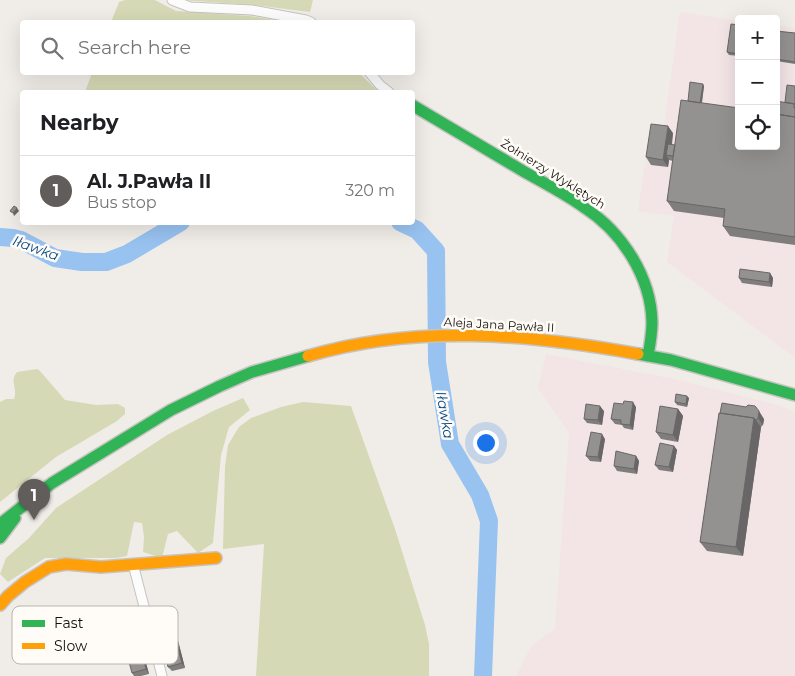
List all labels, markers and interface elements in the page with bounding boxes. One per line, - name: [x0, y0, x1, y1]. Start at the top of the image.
- map controls: [735, 15, 780, 150]
- button: +: [735, 15, 780, 60]
- search box: [20, 20, 415, 75]
- icon: search: [38, 34, 66, 62]
- text: Search here: [78, 36, 191, 59]
- button: −: [735, 60, 780, 105]
- button: locate: [735, 105, 780, 150]
- text: Nearby: [40, 110, 119, 135]
- street label: Żołnierzy Wyklętych: [498, 135, 608, 212]
- text: Al. J.Pawła II: [87, 170, 211, 193]
- text: 1: [53, 181, 59, 200]
- text: 320 m: [345, 181, 395, 200]
- text: Bus stop: [87, 193, 157, 212]
- water label: Iławka: [10, 231, 62, 265]
- street label: Aleja Jana Pawła II: [443, 314, 555, 335]
- water label: Iławka: [432, 390, 458, 440]
- your location: [473, 430, 499, 456]
- pin: 1: [18, 479, 50, 520]
- legend: [12, 606, 178, 664]
- text: Fast: [54, 614, 84, 632]
- text: Slow: [54, 637, 88, 655]

